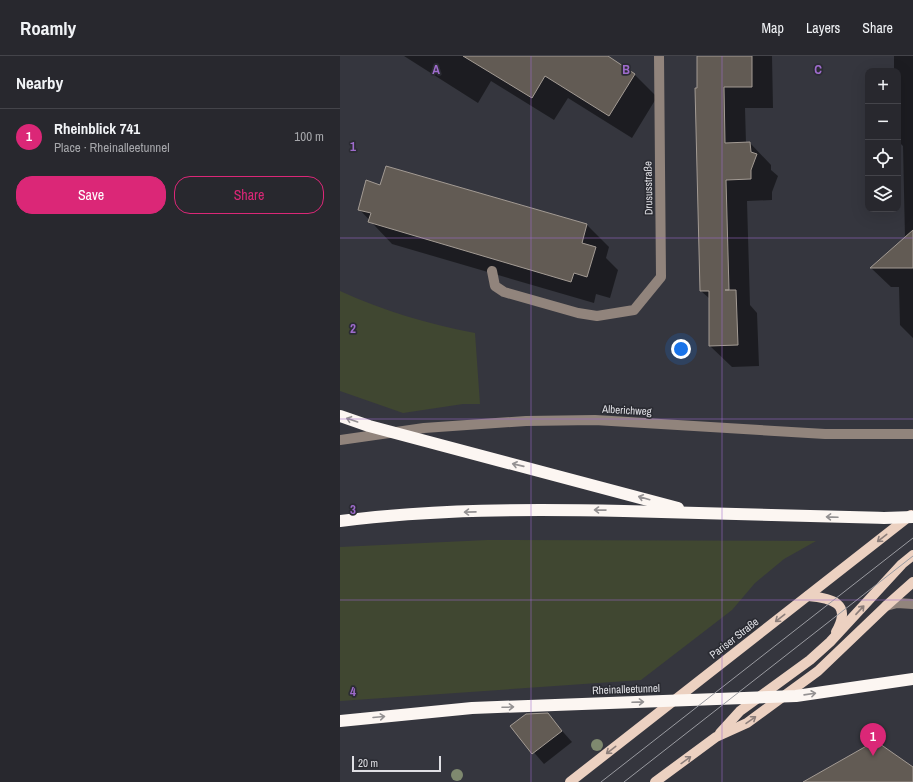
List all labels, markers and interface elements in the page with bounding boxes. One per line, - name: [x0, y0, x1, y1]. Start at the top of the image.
- text: Roamly: [20, 15, 76, 41]
- text: Map: [762, 19, 784, 37]
- text: Layers: [806, 19, 840, 37]
- text: Share: [862, 19, 893, 37]
- text: A: [432, 61, 440, 78]
- text: B: [622, 61, 630, 78]
- text: C: [814, 61, 822, 78]
- map controls: [865, 68, 901, 212]
- button: +: [865, 68, 901, 104]
- text: Nearby: [16, 71, 63, 94]
- button: −: [865, 104, 901, 140]
- text: Rheinblick 741: [54, 118, 140, 139]
- text: 1: [26, 128, 32, 145]
- text: 100 m: [294, 128, 324, 145]
- text: 1: [350, 138, 356, 155]
- text: Place · Rheinalleetunnel: [54, 139, 170, 156]
- button: locate: [865, 140, 901, 176]
- street label: Drususstraße: [641, 161, 655, 215]
- button: Save: [16, 176, 166, 214]
- button: Share: [174, 176, 324, 214]
- button: layers: [865, 176, 901, 212]
- text: 2: [350, 320, 356, 337]
- your location: [671, 339, 691, 359]
- street label: Alberichweg: [601, 402, 652, 418]
- one-way arrow: [346, 416, 359, 423]
- one-way arrow: [512, 461, 525, 468]
- one-way arrow: [638, 494, 651, 501]
- text: 3: [350, 501, 356, 518]
- one-way arrow: [594, 507, 607, 514]
- one-way arrow: [464, 508, 477, 516]
- one-way arrow: [826, 513, 839, 520]
- one-way arrow: [877, 534, 888, 542]
- one-way arrow: [855, 605, 865, 615]
- street label: Pariser Straße: [707, 614, 761, 662]
- one-way arrow: [774, 614, 785, 622]
- street label: Rheinalleetunnel: [592, 681, 660, 697]
- text: 4: [350, 683, 356, 700]
- one-way arrow: [803, 690, 816, 698]
- one-way arrow: [631, 698, 644, 705]
- one-way arrow: [501, 703, 514, 710]
- one-way arrow: [372, 713, 385, 721]
- one-way arrow: [745, 716, 756, 724]
- pin: 1: [860, 723, 886, 756]
- one-way arrow: [606, 746, 617, 754]
- scale bar: [352, 754, 441, 773]
- text: 20 m: [358, 756, 378, 770]
- one-way arrow: [680, 756, 691, 764]

